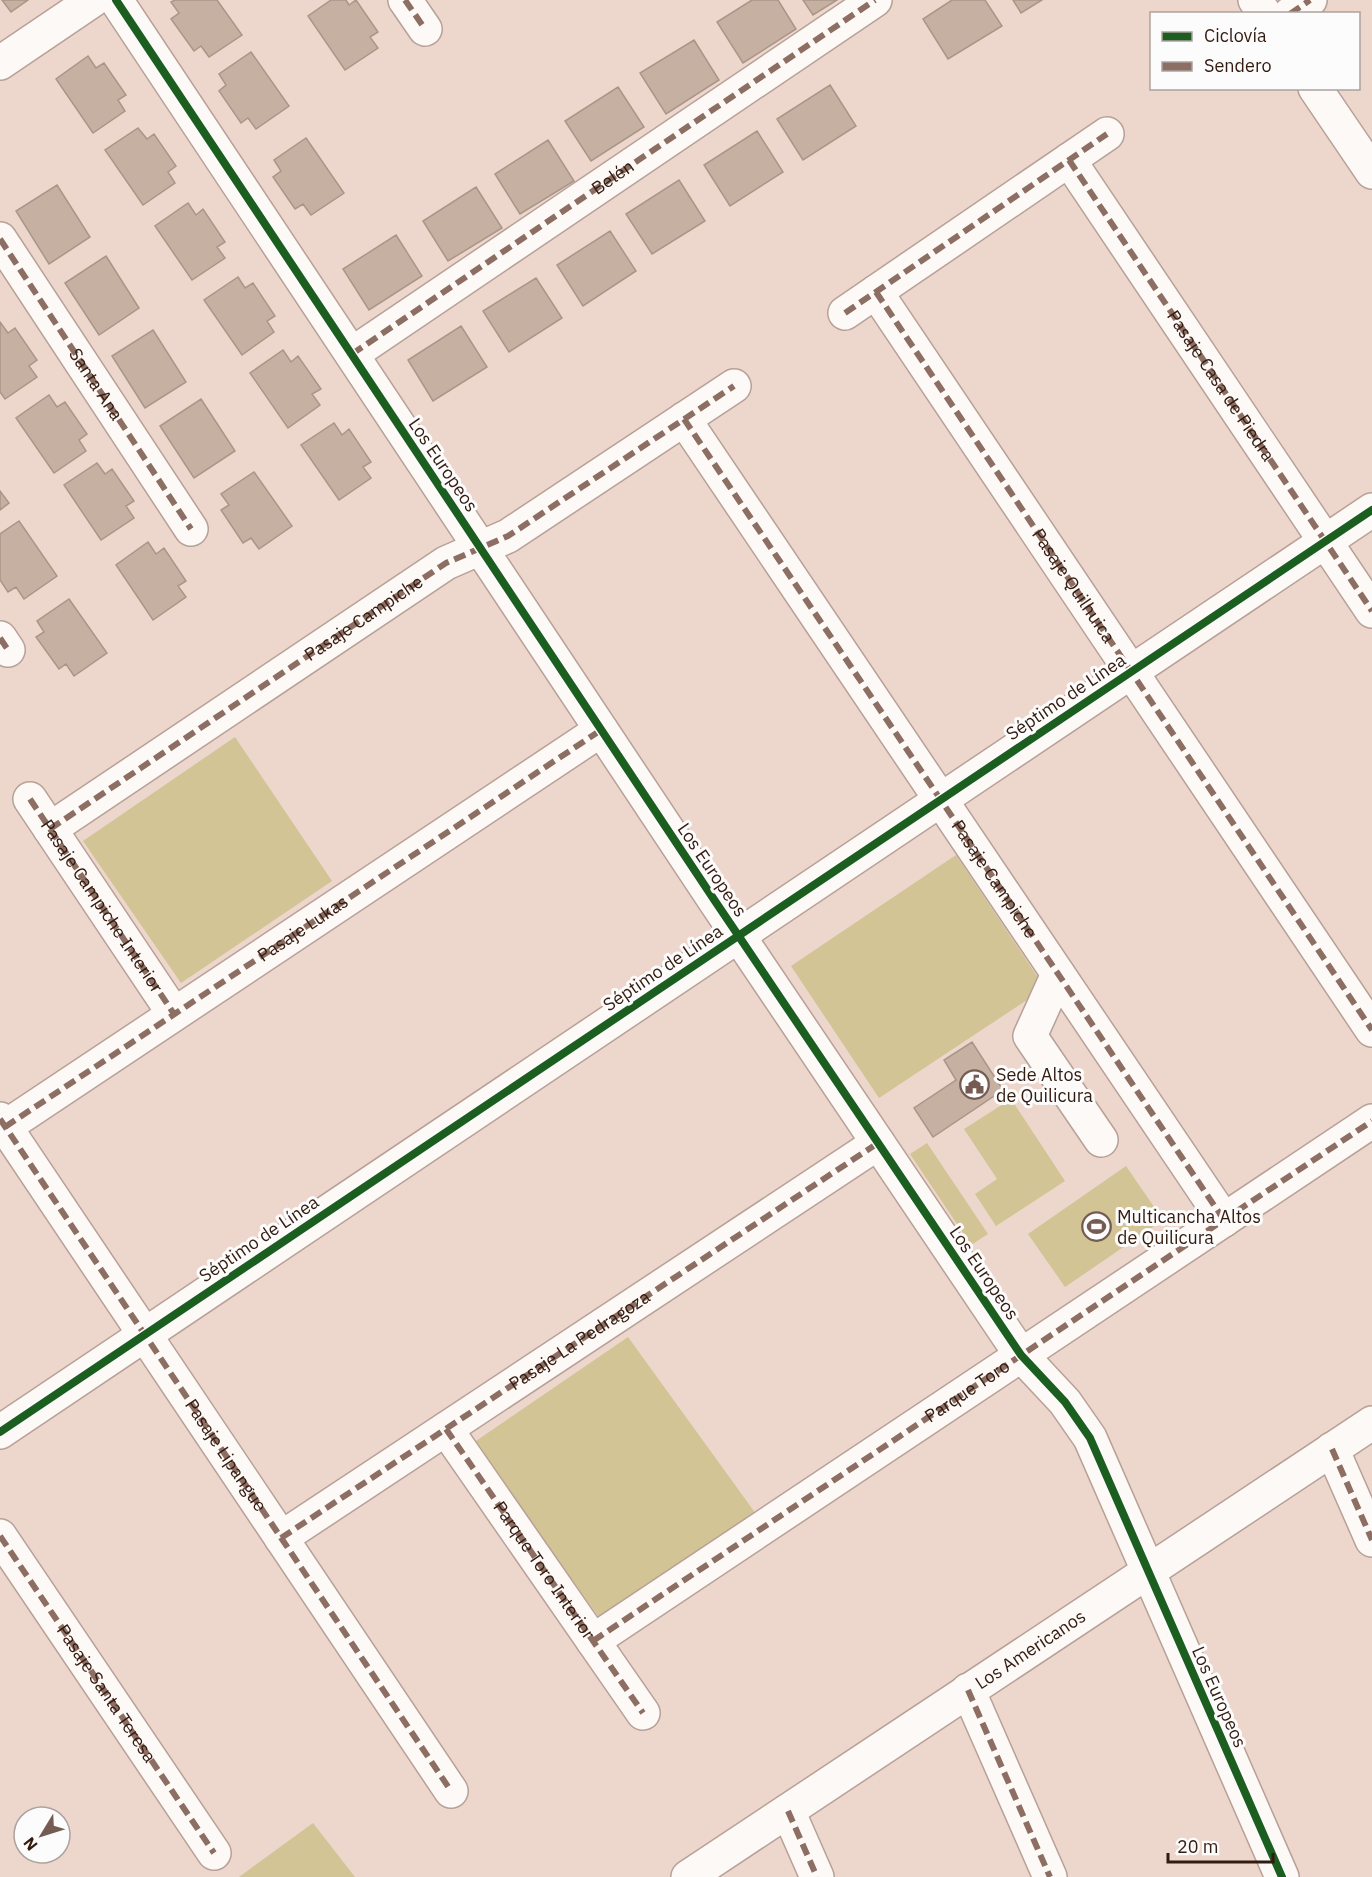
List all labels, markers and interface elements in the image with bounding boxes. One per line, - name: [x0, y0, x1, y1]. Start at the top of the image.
- legend: [1150, 12, 1360, 90]
- text: Ciclovía: [1204, 24, 1267, 47]
- text: Sendero: [1204, 54, 1271, 77]
- street label: Belén: [587, 154, 638, 200]
- street label: Pasaje Casa de Piedra: [1162, 305, 1280, 466]
- street label: Santa Ana: [64, 343, 128, 425]
- street label: Los Europeos: [404, 413, 483, 516]
- street label: Pasaje Quilhuica: [1027, 524, 1121, 648]
- street label: Pasaje Campiche: [300, 570, 427, 666]
- street label: Séptimo de Línea: [1002, 648, 1130, 745]
- street label: Pasaje Campiche Interior: [36, 815, 169, 997]
- street label: Pasaje Campiche: [947, 815, 1043, 943]
- street label: Los Europeos: [673, 818, 752, 921]
- street label: Pasaje Lukas: [253, 890, 352, 967]
- street label: Séptimo de Línea: [599, 919, 727, 1016]
- place label: Sede Altos de Quilicura: [996, 1063, 1093, 1107]
- public building icon: Sede Altos de Quilicura: [959, 1069, 991, 1101]
- street label: Séptimo de Línea: [195, 1190, 323, 1287]
- place label: Multicancha Altos de Quilicura: [1117, 1205, 1261, 1249]
- sports icon: Multicancha Altos de Quilicura: [1080, 1211, 1112, 1243]
- street label: Los Europeos: [945, 1221, 1024, 1324]
- street label: Pasaje La Pedragoza: [504, 1285, 655, 1395]
- street label: Parque Toro: [920, 1354, 1014, 1427]
- street label: Pasaje Lipangue: [180, 1394, 272, 1516]
- street label: Parque Toro Interior: [488, 1496, 601, 1644]
- street label: Los Americanos: [970, 1604, 1090, 1694]
- street label: Pasaje Santa Teresa: [52, 1620, 162, 1767]
- street label: Los Europeos: [1187, 1643, 1252, 1751]
- north arrow: [12, 1805, 72, 1865]
- scale bar: [1168, 1826, 1273, 1864]
- text: N: [19, 1834, 42, 1855]
- text: 20 m: [1177, 1835, 1219, 1858]

